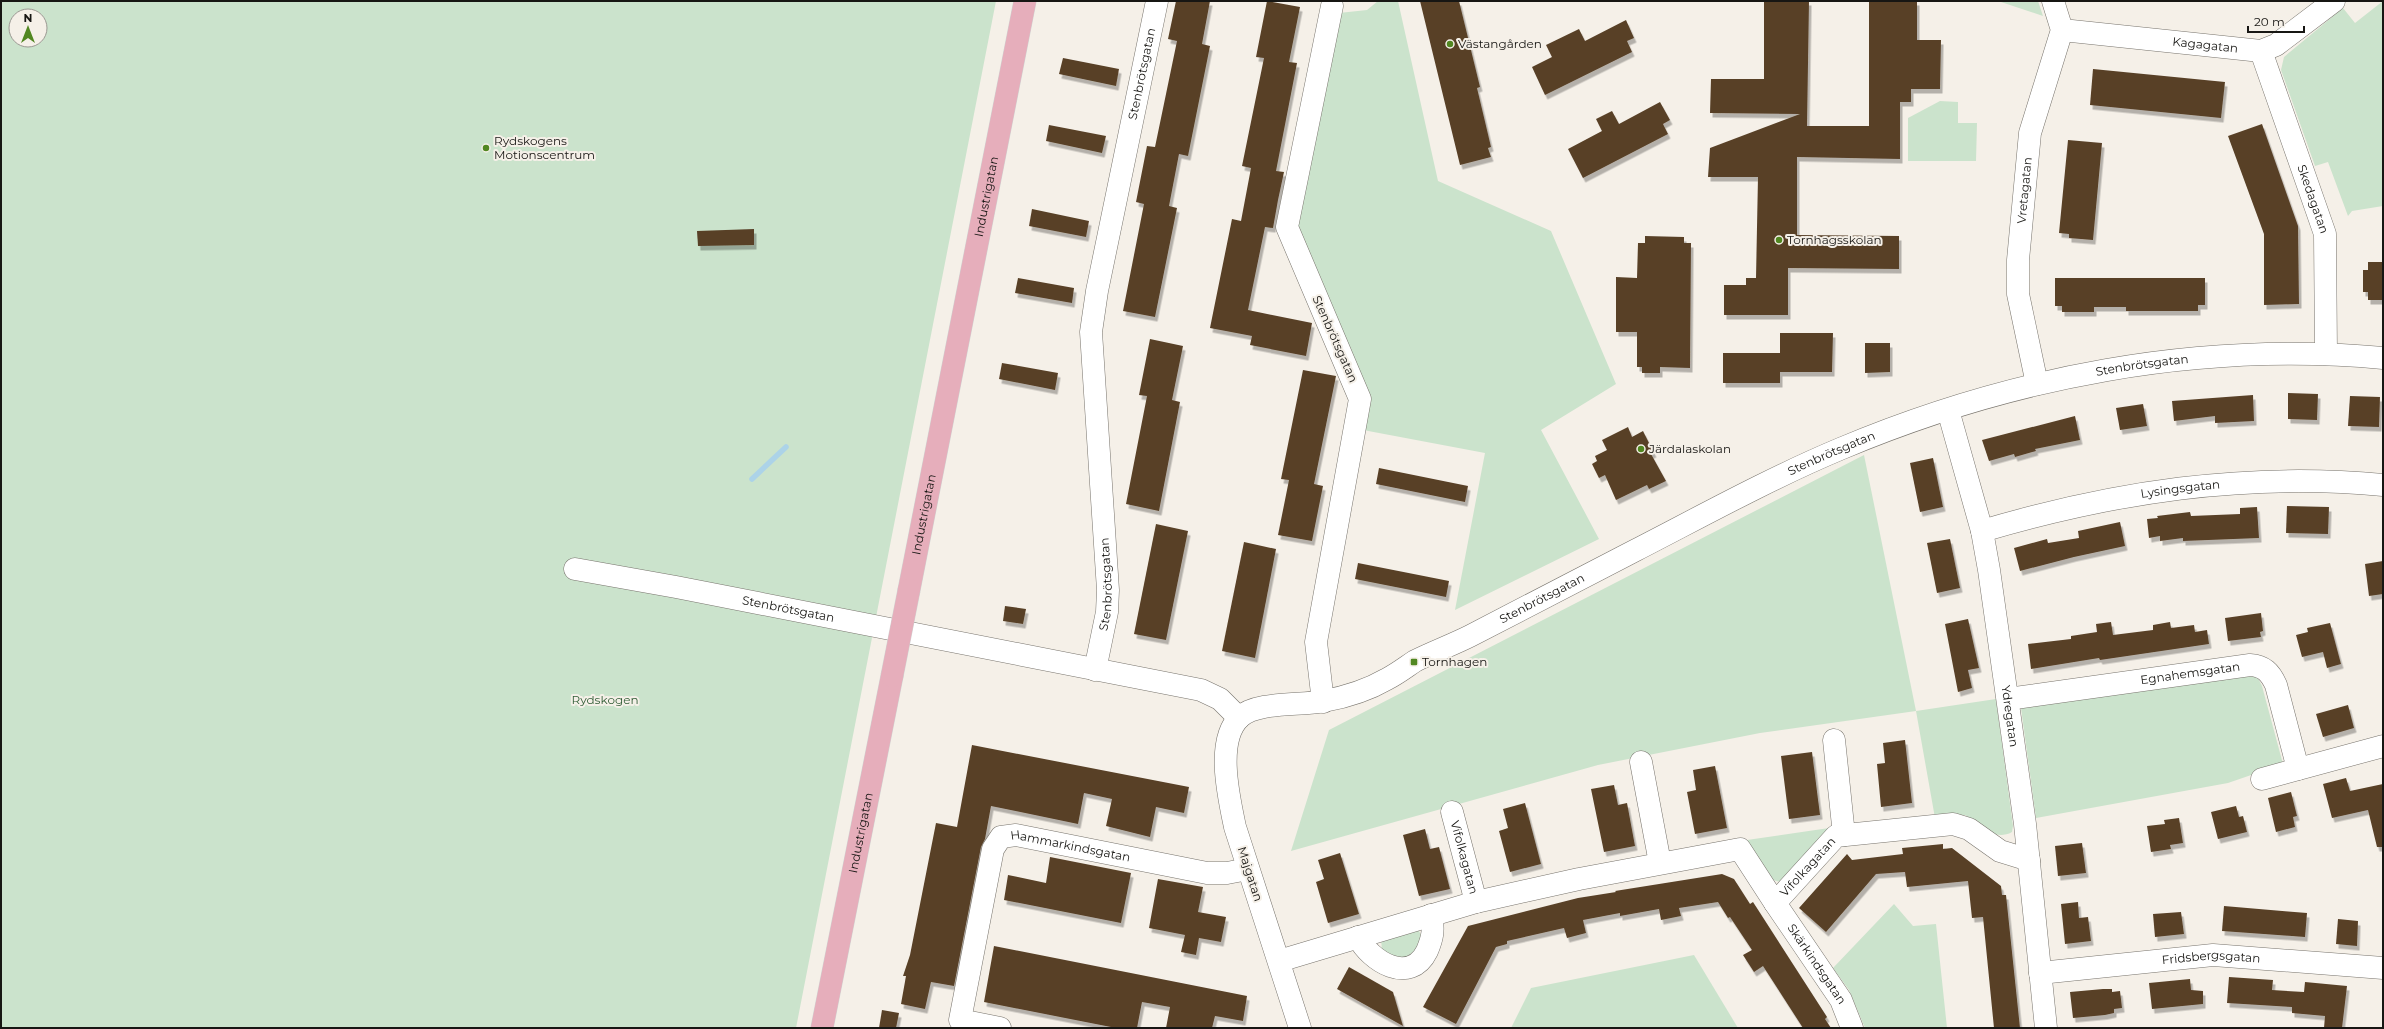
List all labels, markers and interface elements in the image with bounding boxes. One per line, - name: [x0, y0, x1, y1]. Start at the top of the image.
- north arrow: [8, 8, 48, 48]
- scale bar: [2248, 8, 2304, 34]
- text: N: [24, 11, 32, 25]
- text: 20 m: [2254, 14, 2285, 29]
- street label: Stenbrötsgatan: [1125, 26, 1158, 121]
- street label: Kagagatan: [2172, 34, 2239, 56]
- place label: Västangården: [1458, 36, 1542, 51]
- marker: Västangården: [1445, 39, 1455, 49]
- place label: Rydskogens Motionscentrum: [494, 133, 595, 162]
- marker: Rydskogens Motionscentrum: [481, 143, 491, 153]
- street label: Industrigatan: [971, 155, 1001, 238]
- street label: Vretagatan: [2013, 156, 2035, 224]
- street label: Skedagatan: [2294, 163, 2332, 235]
- place label: Tornhagsskolan: [1787, 232, 1882, 247]
- marker: Tornhagsskolan: [1774, 235, 1784, 245]
- street label: Stenbrötsgatan: [1310, 293, 1361, 385]
- street label: Stenbrötsgatan: [2094, 351, 2189, 379]
- street label: Stenbrötsgatan: [1785, 428, 1877, 478]
- place label: Järdalaskolan: [1648, 441, 1731, 456]
- marker: Järdalaskolan: [1636, 444, 1646, 454]
- street label: Industrigatan: [908, 473, 939, 556]
- street label: Lysingsgatan: [2139, 476, 2221, 501]
- street label: Stenbrötsgatan: [1095, 537, 1115, 632]
- street label: Stenbrötsgatan: [1497, 570, 1587, 626]
- street label: Stenbrötsgatan: [741, 592, 836, 625]
- place label: Tornhagen: [1422, 654, 1487, 669]
- marker: Tornhagen: [1409, 657, 1419, 667]
- street label: Egnahemsgatan: [2139, 658, 2241, 687]
- street label: Ydregatan: [1998, 684, 2022, 748]
- park label: Rydskogen: [571, 692, 639, 707]
- street label: Industrigatan: [845, 791, 876, 874]
- street label: Vifolkagatan: [1448, 819, 1482, 896]
- street label: Hammarkindsgatan: [1010, 826, 1132, 865]
- street label: Vifolkagatan: [1776, 834, 1838, 900]
- street label: Majgatan: [1235, 844, 1266, 903]
- street label: Skärkindsgatan: [1784, 921, 1850, 1007]
- street label: Fridsbergsgatan: [2161, 947, 2261, 967]

